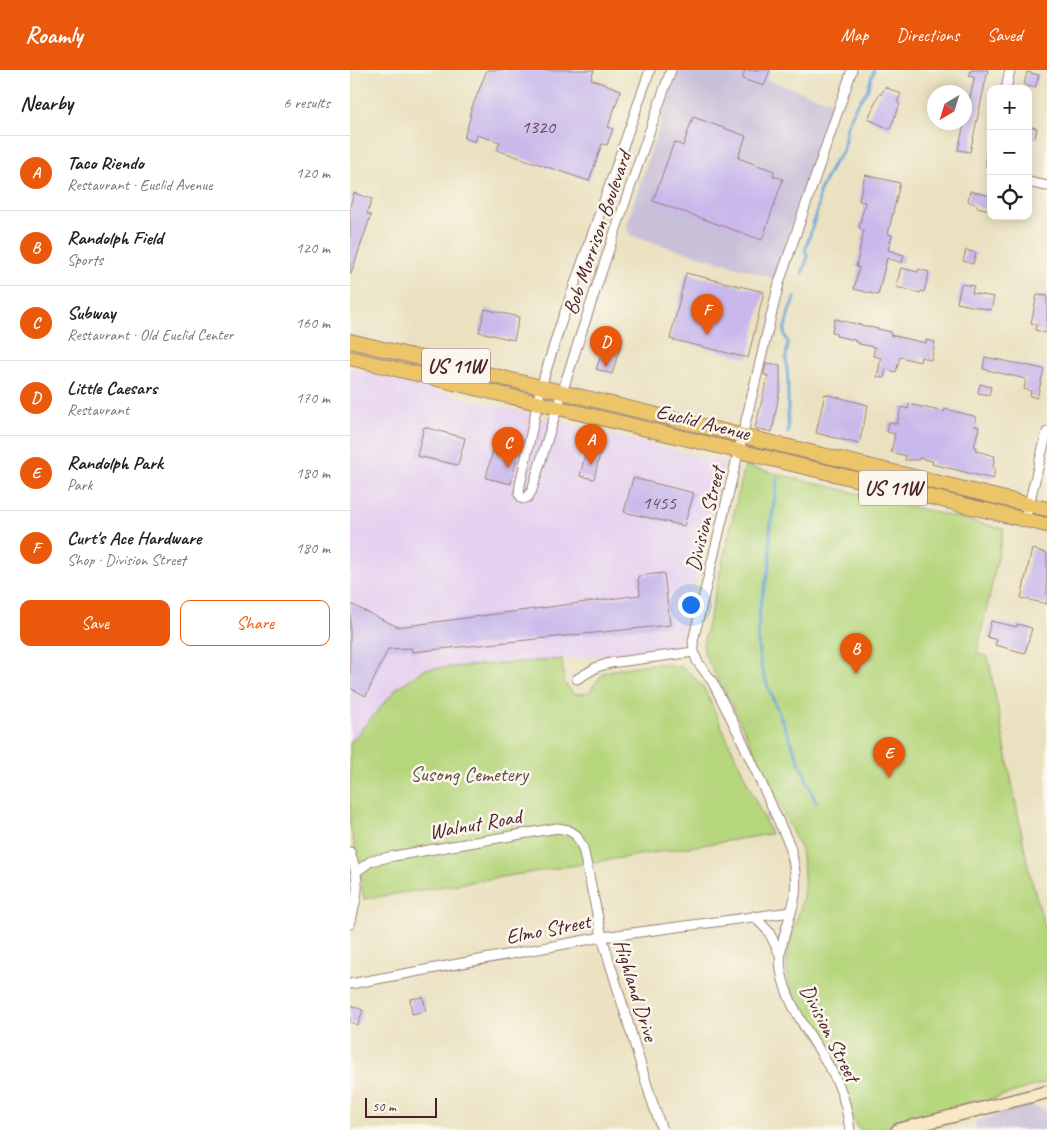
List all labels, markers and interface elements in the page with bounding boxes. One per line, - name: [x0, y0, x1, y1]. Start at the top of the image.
- text: Roamly: [25, 20, 82, 50]
- text: Map: [841, 24, 868, 46]
- text: Directions: [896, 24, 959, 46]
- text: Saved: [987, 24, 1022, 46]
- north arrow: [927, 85, 972, 130]
- map controls: [987, 85, 1032, 220]
- button: +: [987, 85, 1032, 130]
- text: Nearby: [20, 90, 73, 116]
- text: 6 results: [283, 93, 330, 113]
- house number: 1320: [521, 115, 557, 139]
- button: −: [987, 130, 1032, 175]
- street label: Bob Morrison Boulevard: [557, 145, 638, 318]
- text: Taco Riendo: [67, 151, 144, 175]
- text: A: [32, 163, 40, 183]
- text: 120 m: [296, 163, 330, 183]
- text: Restaurant · Euclid Avenue: [67, 175, 212, 195]
- button: locate: [987, 175, 1032, 220]
- text: Randolph Field: [67, 226, 163, 250]
- text: B: [32, 238, 40, 258]
- text: 120 m: [296, 238, 330, 258]
- text: Sports: [67, 250, 103, 270]
- pin: F: [691, 294, 723, 335]
- text: Subway: [67, 301, 115, 325]
- text: C: [32, 313, 40, 333]
- text: 160 m: [296, 313, 330, 333]
- text: Restaurant · Old Euclid Center: [67, 325, 233, 345]
- pin: D: [590, 326, 622, 367]
- road number: US 11W: [422, 348, 490, 384]
- text: Little Caesars: [67, 376, 157, 400]
- text: D: [31, 388, 41, 408]
- text: 170 m: [296, 388, 330, 408]
- street label: Euclid Avenue: [654, 398, 754, 446]
- text: Restaurant: [67, 400, 129, 420]
- pin: A: [575, 424, 607, 465]
- pin: C: [492, 427, 524, 468]
- text: Randolph Park: [67, 451, 163, 475]
- street label: Division Street: [680, 461, 731, 574]
- text: E: [32, 463, 40, 483]
- text: 180 m: [296, 463, 330, 483]
- road number: US 11W: [859, 470, 927, 506]
- text: Park: [67, 475, 92, 495]
- house number: 1455: [642, 491, 678, 515]
- text: Curt's Ace Hardware: [67, 526, 201, 550]
- text: F: [32, 538, 40, 558]
- text: 180 m: [296, 538, 330, 558]
- text: Shop · Division Street: [67, 550, 186, 570]
- your location: [678, 592, 704, 618]
- button: Save: [20, 600, 170, 646]
- button: Share: [180, 600, 330, 646]
- pin: B: [840, 633, 872, 674]
- pin: E: [873, 737, 905, 778]
- park label: Susong Cemetery: [410, 761, 530, 787]
- street label: Walnut Road: [427, 802, 527, 845]
- street label: Elmo Street: [504, 908, 594, 950]
- street label: Highland Drive: [608, 936, 664, 1046]
- street label: Division Street: [794, 980, 867, 1089]
- scale bar: [365, 1095, 438, 1118]
- text: 50 m: [372, 1098, 396, 1115]

